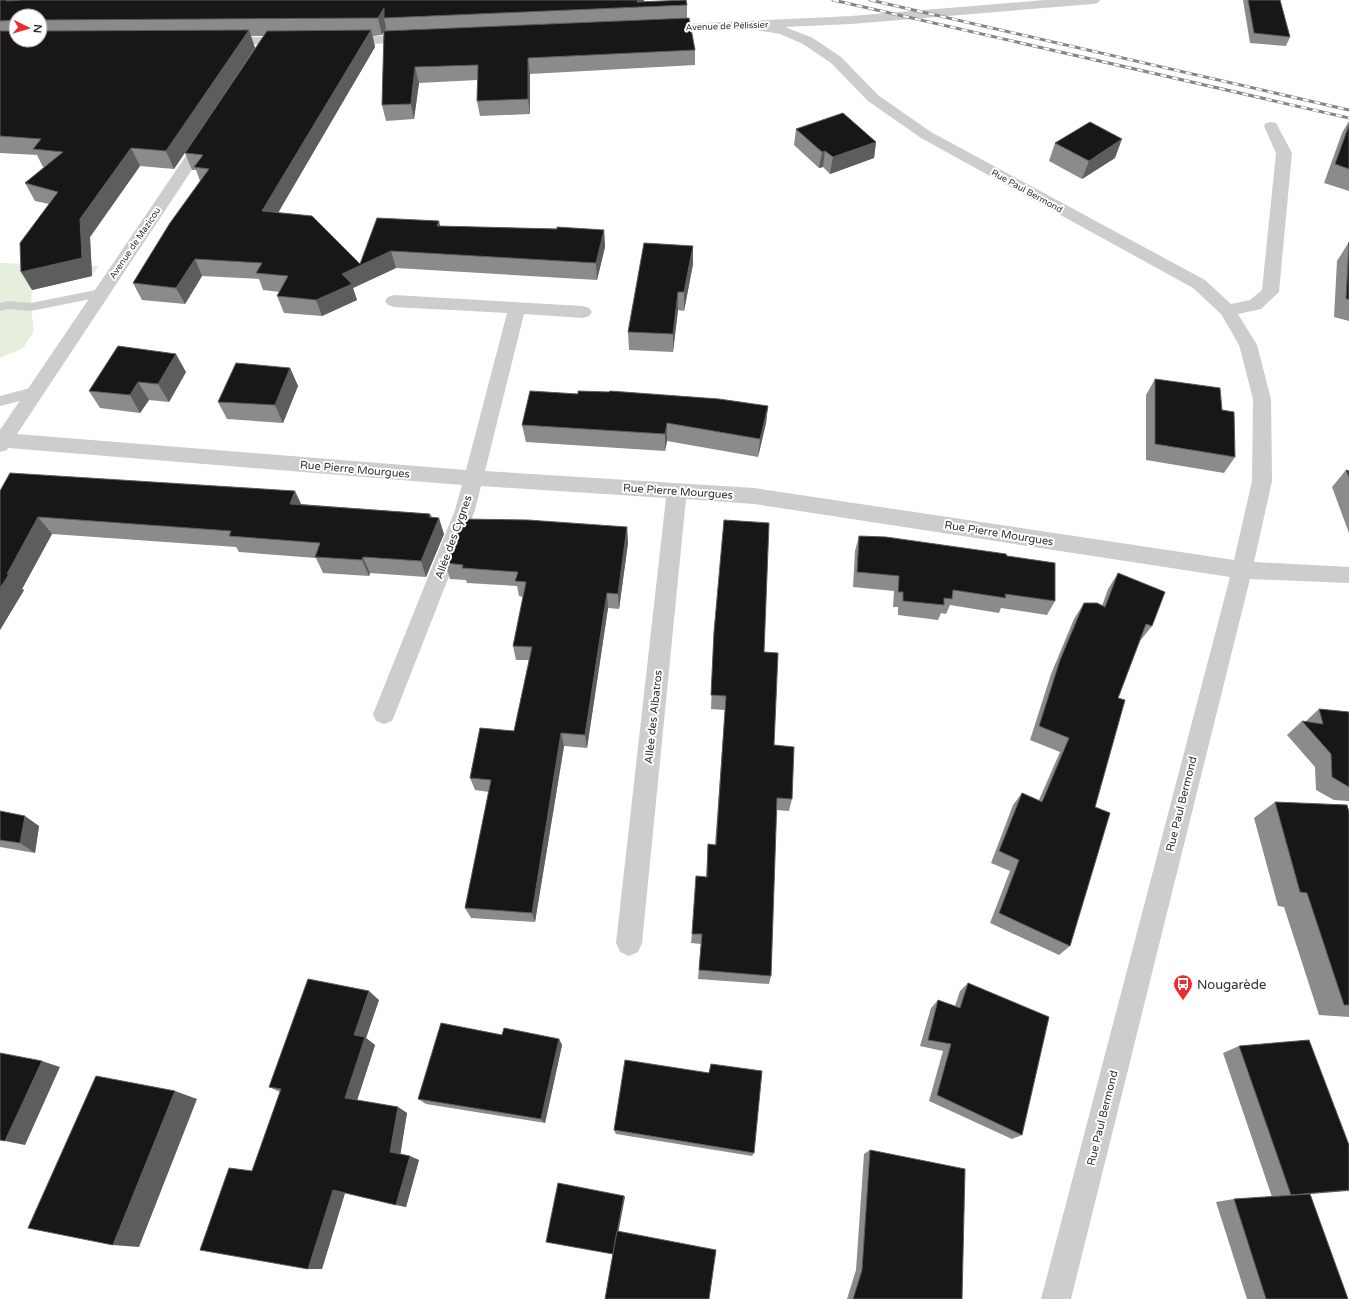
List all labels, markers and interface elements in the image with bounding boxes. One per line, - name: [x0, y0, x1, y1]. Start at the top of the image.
- north arrow: [8, 8, 48, 48]
- street label: Avenue de Pélissier: [686, 20, 769, 33]
- text: N: [31, 24, 44, 34]
- street label: Rue Paul Bermond: [989, 167, 1064, 216]
- street label: Avenue de Mazicou: [107, 205, 163, 281]
- street label: Rue Pierre Mourgues: [299, 458, 410, 481]
- street label: Rue Pierre Mourgues: [622, 481, 733, 502]
- street label: Allée des Cygnes: [432, 493, 475, 581]
- street label: Rue Pierre Mourgues: [943, 518, 1054, 549]
- street label: Allée des Albatros: [642, 669, 665, 765]
- street label: Rue Paul Bermond: [1163, 755, 1200, 853]
- bus stop icon: Nougarède: [1172, 973, 1194, 1001]
- place label: Nougarède: [1197, 977, 1266, 993]
- street label: Rue Paul Bermond: [1084, 1069, 1121, 1167]

